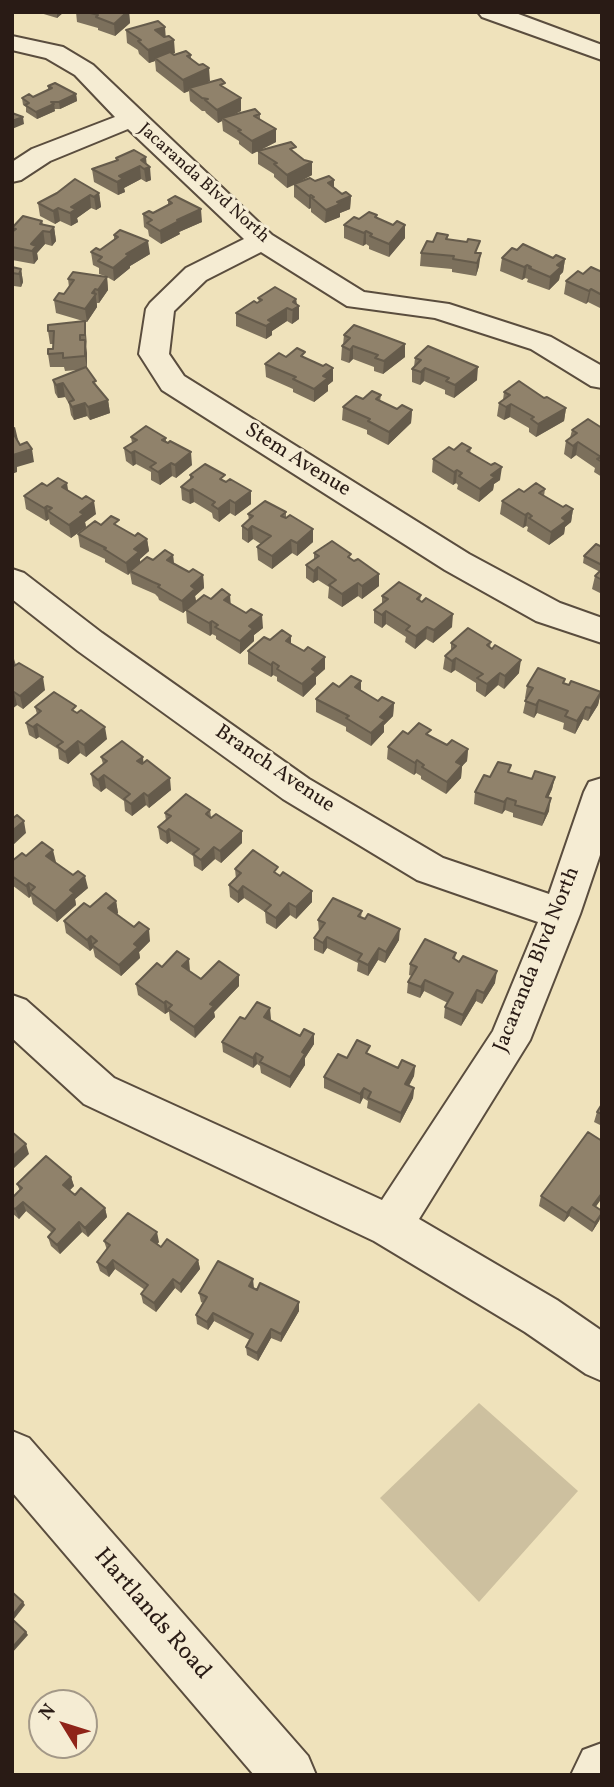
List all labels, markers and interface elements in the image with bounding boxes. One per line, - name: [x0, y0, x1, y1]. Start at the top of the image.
- street label: Jacaranda Blvd North: [133, 119, 273, 249]
- street label: Stem Avenue: [239, 418, 355, 504]
- street label: Branch Avenue: [209, 721, 339, 819]
- street label: Jacaranda Blvd North: [489, 864, 587, 1056]
- street label: Hartlands Road: [86, 1543, 216, 1687]
- north arrow: [28, 1689, 98, 1759]
- text: N: [34, 1699, 63, 1726]

